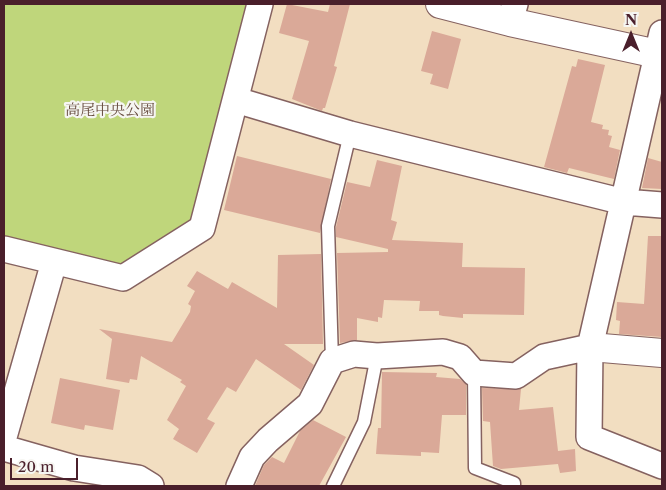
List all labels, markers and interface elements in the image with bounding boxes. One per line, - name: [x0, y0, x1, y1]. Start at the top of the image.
- north arrow: [606, 10, 656, 60]
- text: N: [625, 11, 637, 29]
- park label: 高尾中央公園: [65, 102, 155, 120]
- scale bar: [12, 448, 80, 480]
- text: 20 m: [18, 457, 54, 476]

